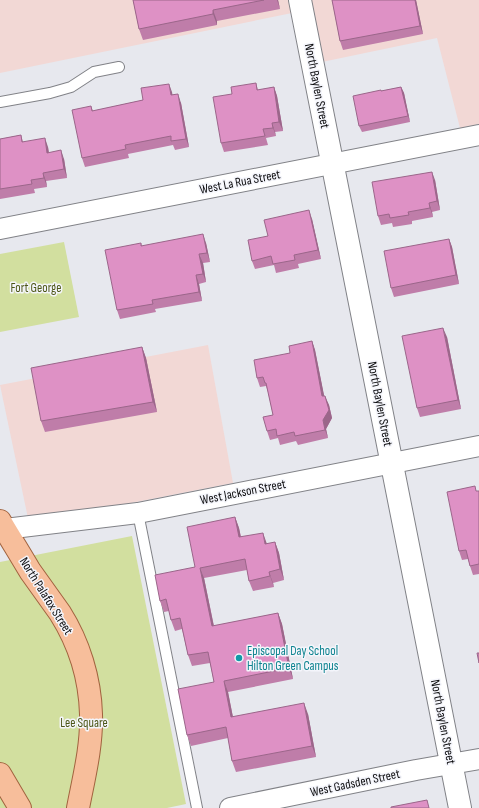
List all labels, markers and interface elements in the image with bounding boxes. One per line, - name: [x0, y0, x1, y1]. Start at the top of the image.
- street label: North Baylen Street: [301, 42, 333, 130]
- street label: West La Rua Street: [198, 166, 282, 198]
- park label: Fort George: [11, 280, 61, 296]
- street label: North Baylen Street: [364, 360, 396, 448]
- street label: West Jackson Street: [199, 476, 287, 508]
- street label: North Palafox Street: [16, 554, 76, 638]
- place label: Episcopal Day School Hilton Green Campus: [247, 643, 339, 674]
- marker: Episcopal Day School Hilton Green Campus: [234, 653, 244, 663]
- street label: North Baylen Street: [427, 678, 459, 766]
- park label: Lee Square: [60, 715, 108, 731]
- street label: West Gadsden Street: [309, 766, 401, 800]

